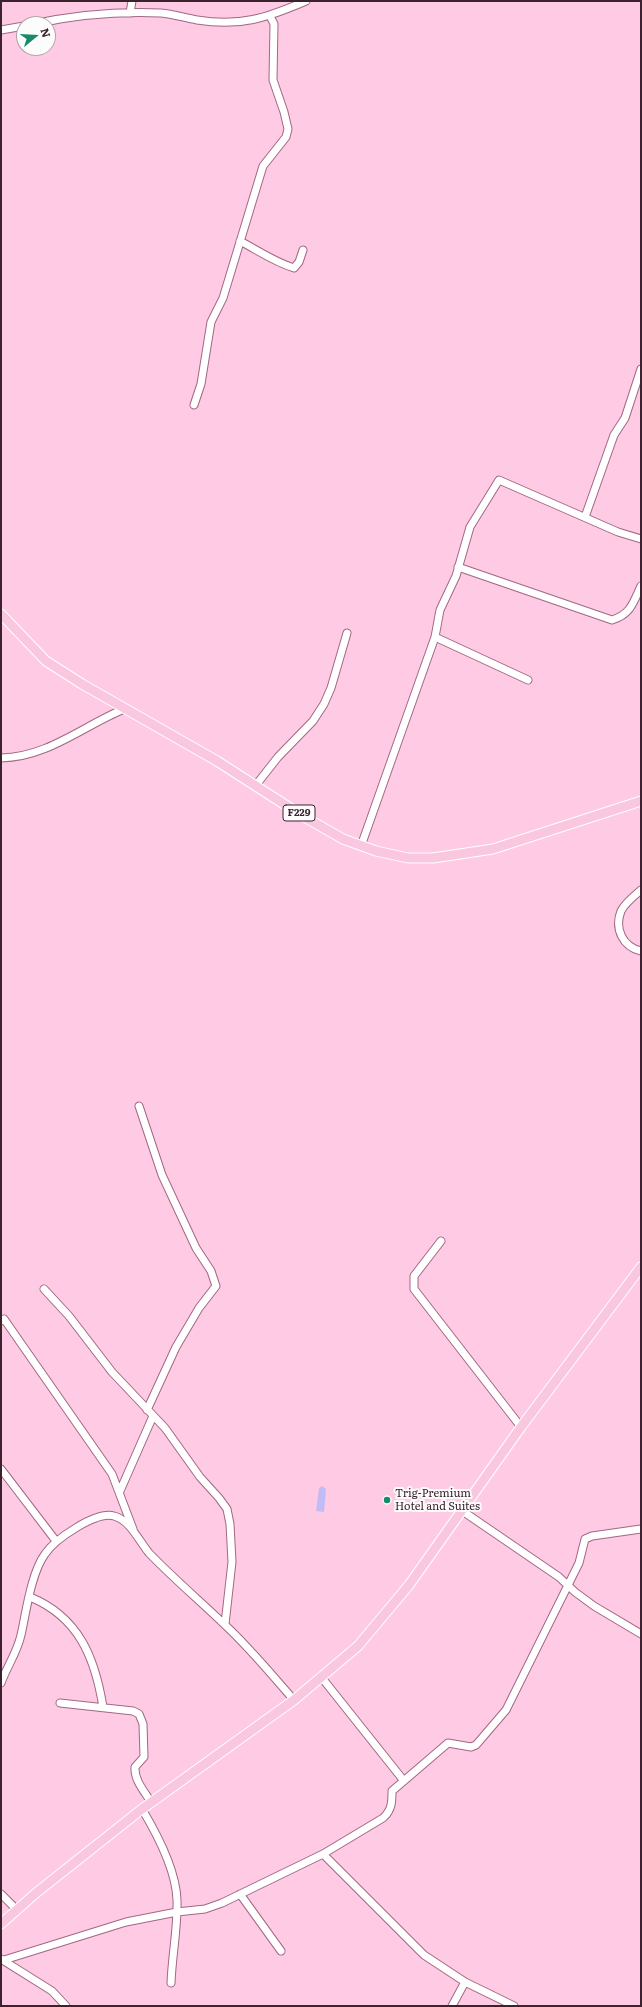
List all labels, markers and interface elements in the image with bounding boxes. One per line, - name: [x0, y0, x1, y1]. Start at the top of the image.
- north arrow: [16, 16, 56, 56]
- text: N: [37, 26, 55, 39]
- road number: F229: [283, 805, 315, 821]
- place label: Trig-Premium Hotel and Suites: [395, 1487, 480, 1513]
- marker: Trig-Premium Hotel and Suites: [382, 1495, 392, 1505]

